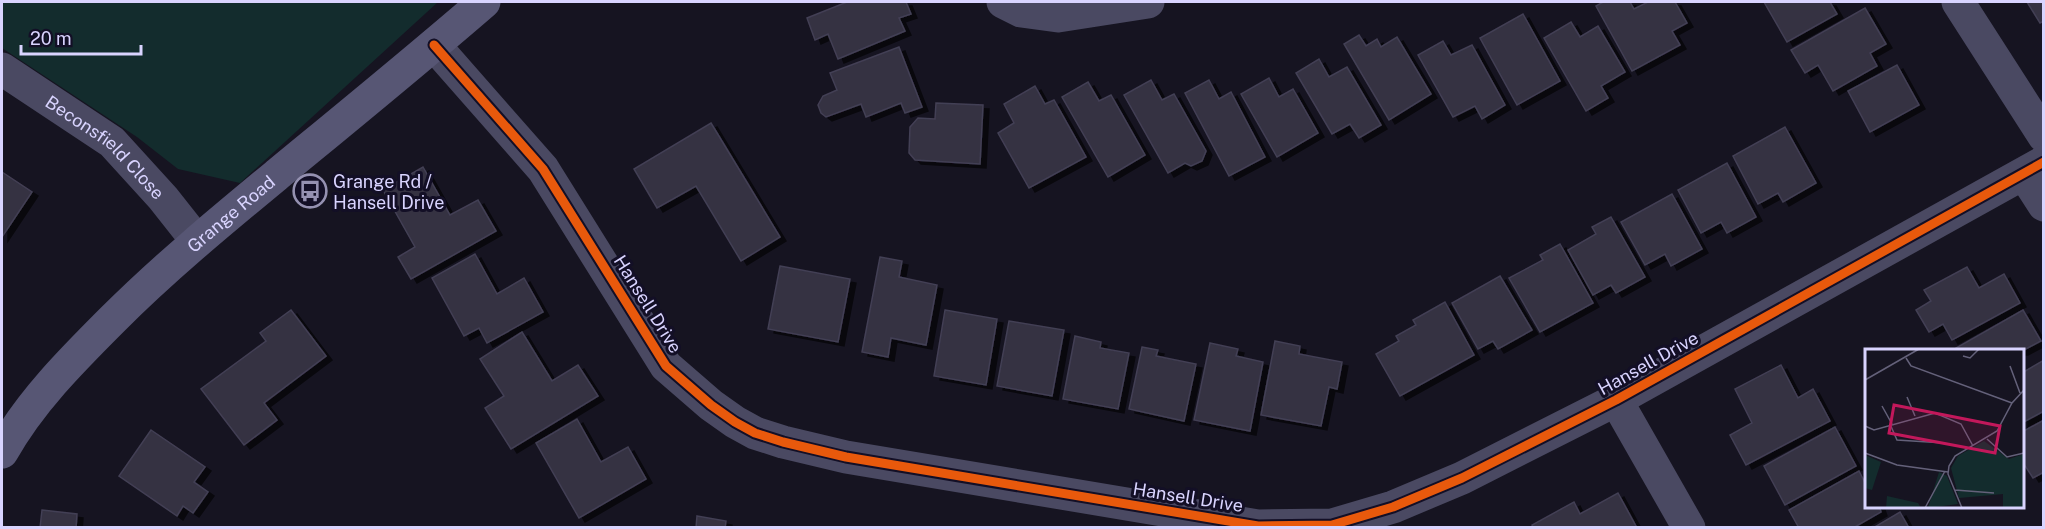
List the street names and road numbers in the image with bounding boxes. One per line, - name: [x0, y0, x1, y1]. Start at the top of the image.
- street label: Beconsfield Close: [42, 91, 169, 203]
- street label: Grange Road: [182, 171, 279, 256]
- street label: Hansell Drive: [610, 251, 686, 357]
- street label: Hansell Drive: [1594, 327, 1702, 399]
- street label: Hansell Drive: [1131, 478, 1245, 516]

